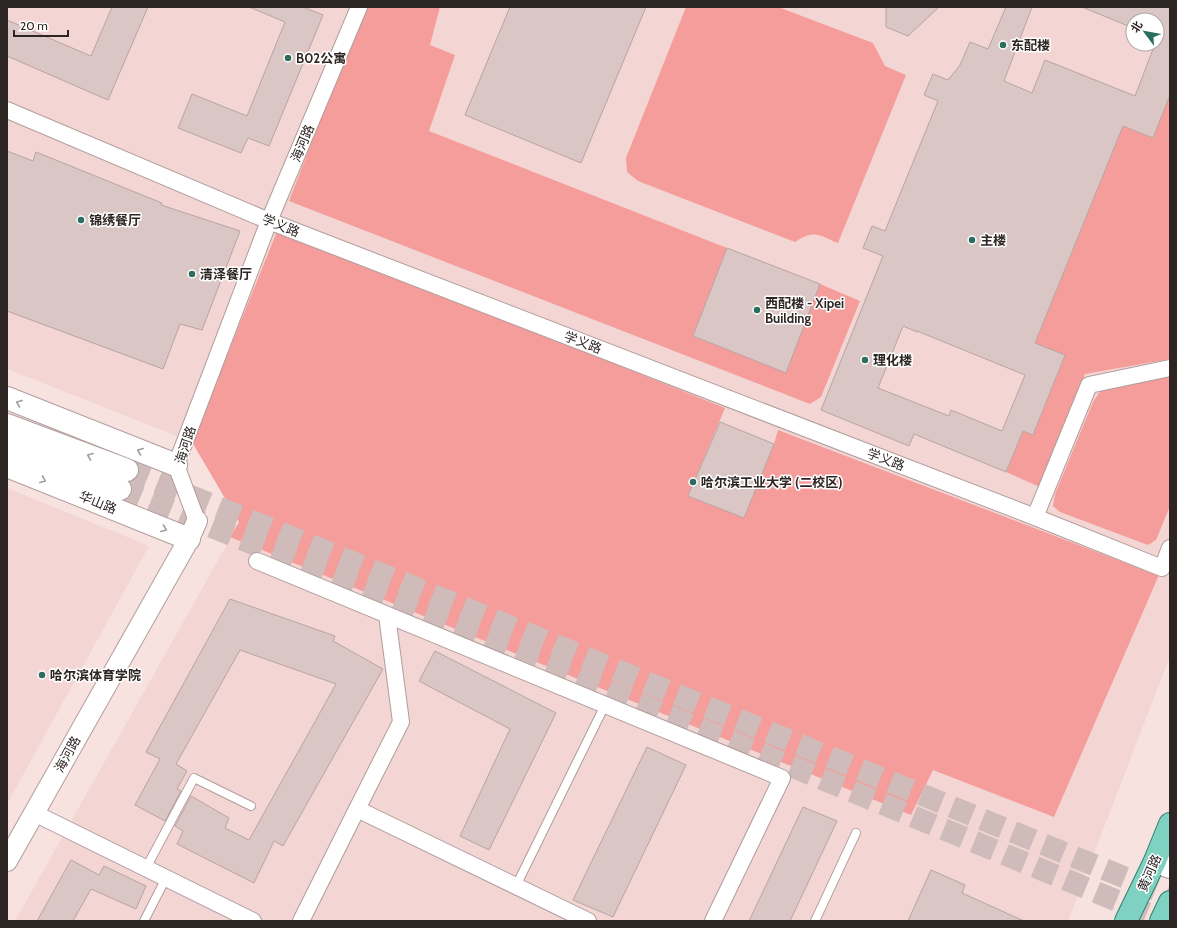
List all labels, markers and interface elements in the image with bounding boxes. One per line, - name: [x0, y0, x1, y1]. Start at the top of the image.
- scale bar: [14, 12, 68, 38]
- north arrow: [1125, 12, 1165, 52]
- text: 20 m: [20, 18, 48, 33]
- text: 北: [1128, 18, 1145, 35]
- place label: 东配楼: [1011, 37, 1050, 53]
- marker: 东配楼: [998, 40, 1008, 50]
- place label: B02公寓: [296, 50, 346, 66]
- marker: B02公寓: [283, 53, 293, 63]
- street label: 海河路: [287, 122, 317, 164]
- street label: 学义路: [260, 210, 302, 240]
- place label: 锦绣餐厅: [89, 212, 141, 228]
- marker: 锦绣餐厅: [76, 215, 86, 225]
- place label: 主楼: [980, 232, 1006, 248]
- marker: 主楼: [967, 235, 977, 245]
- place label: 清泽餐厅: [200, 266, 252, 282]
- marker: 清泽餐厅: [187, 269, 197, 279]
- place label: 西配楼 - Xipei Building: [765, 295, 844, 326]
- marker: 西配楼 - Xipei Building: [752, 305, 762, 315]
- street label: 学义路: [562, 328, 604, 356]
- place label: 理化楼: [873, 352, 912, 368]
- marker: 理化楼: [860, 355, 870, 365]
- one-way arrow: [15, 400, 22, 408]
- street label: 海河路: [171, 424, 199, 466]
- street label: 学义路: [865, 445, 907, 473]
- one-way arrow: [136, 447, 143, 455]
- one-way arrow: [87, 453, 94, 461]
- place label: 哈尔滨工业大学 (二校区): [701, 474, 842, 490]
- one-way arrow: [40, 476, 47, 484]
- marker: 哈尔滨工业大学 (二校区): [688, 477, 698, 487]
- street label: 华山路: [77, 487, 119, 517]
- one-way arrow: [160, 524, 167, 532]
- place label: 哈尔滨体育学院: [50, 667, 141, 683]
- marker: 哈尔滨体育学院: [37, 670, 47, 680]
- street label: 海河路: [51, 733, 83, 775]
- street label: 黄河路: [1134, 852, 1164, 894]

